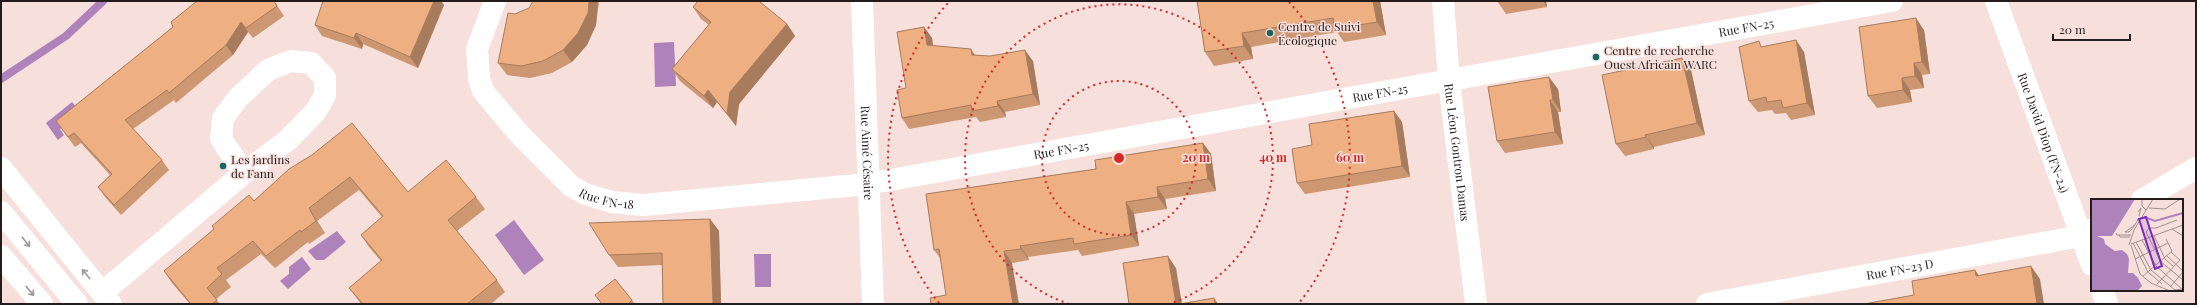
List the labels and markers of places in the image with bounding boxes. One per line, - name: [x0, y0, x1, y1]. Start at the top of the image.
- place label: Centre de Suivi Écologique: [1278, 18, 1361, 48]
- marker: Centre de Suivi Écologique: [1265, 28, 1275, 38]
- place label: Centre de recherche Ouest Africain WARC: [1604, 42, 1717, 72]
- marker: Centre de recherche Ouest Africain WARC: [1591, 52, 1601, 62]
- place label: Les jardins de Fann: [231, 151, 290, 181]
- centre of rings: [1112, 151, 1126, 165]
- marker: Les jardins de Fann: [218, 161, 228, 171]

